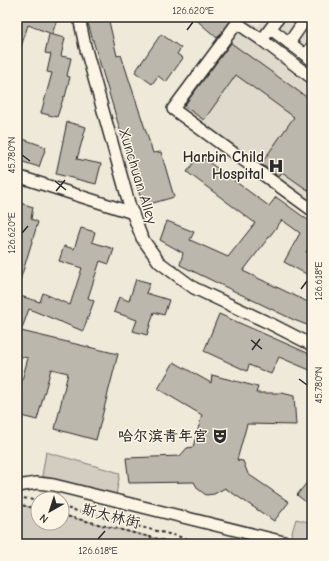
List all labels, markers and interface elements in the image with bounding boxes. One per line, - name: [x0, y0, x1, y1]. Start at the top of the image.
- text: 126.620°E: [172, 5, 214, 17]
- street label: Xunchuan Alley: [115, 126, 161, 227]
- text: 45.780°N: [6, 137, 18, 173]
- place label: Harbin Child Hospital: [183, 148, 264, 183]
- hospital icon: Harbin Child Hospital: [267, 157, 285, 175]
- text: 126.620°E: [6, 212, 18, 254]
- text: 126.618°E: [313, 261, 325, 301]
- text: 45.780°N: [313, 367, 325, 403]
- place label: 哈尔滨青年宫: [118, 427, 208, 445]
- theatre icon: 哈尔滨青年宫: [211, 427, 229, 445]
- north arrow: [30, 491, 70, 531]
- street label: 斯大林街: [80, 500, 142, 532]
- text: N: [37, 511, 51, 526]
- text: 126.618°E: [78, 545, 118, 557]

